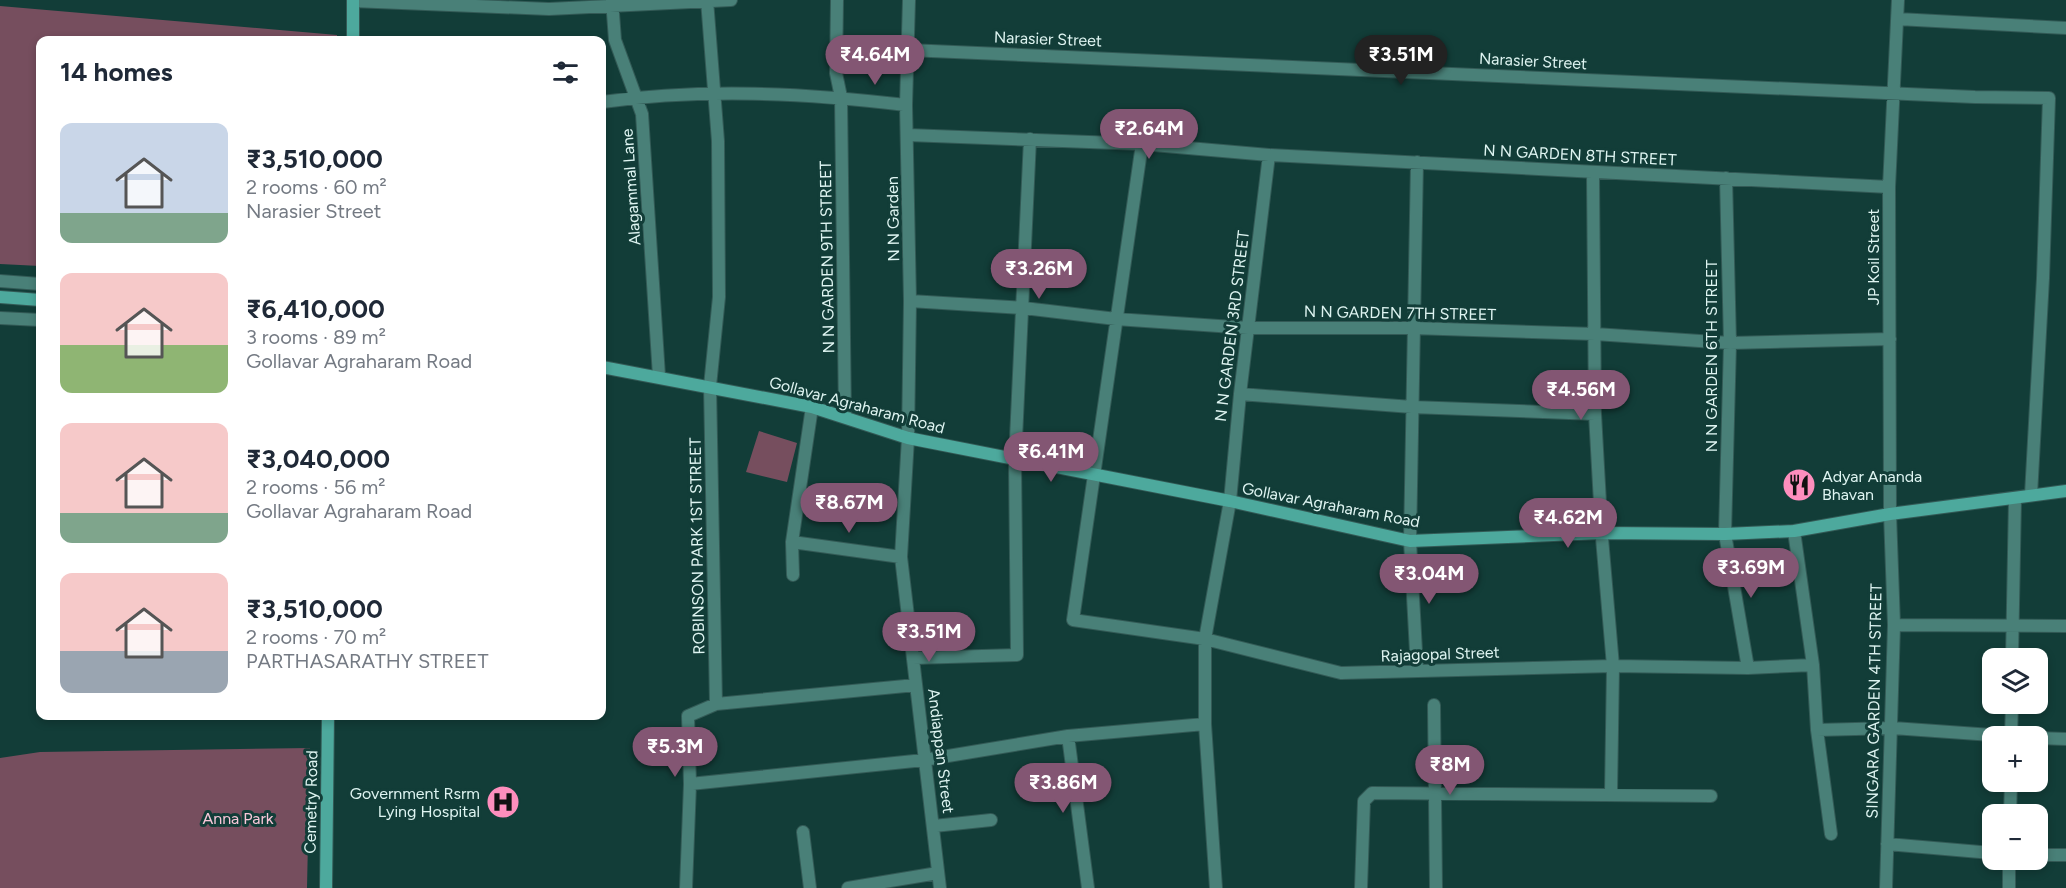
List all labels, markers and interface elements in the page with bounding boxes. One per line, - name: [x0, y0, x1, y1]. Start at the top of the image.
- street label: Narasier Street: [994, 28, 1102, 50]
- pin: ₹4.64M: [826, 35, 924, 86]
- pin: ₹3.51M: [1352, 35, 1450, 86]
- text: ₹4.64M: [839, 42, 911, 66]
- text: ₹3.51M: [1368, 42, 1434, 66]
- street label: Narasier Street: [1478, 49, 1588, 73]
- text: 14 homes: [60, 56, 173, 88]
- icon: filters: [549, 56, 582, 89]
- pin: ₹2.64M: [1100, 109, 1198, 160]
- text: ₹2.64M: [1114, 116, 1184, 140]
- street label: Alagammal Lane: [617, 128, 645, 246]
- street label: N N GARDEN 8TH STREET: [1483, 140, 1677, 170]
- text: ₹3,510,000: [246, 143, 383, 175]
- icon: home: [108, 147, 180, 219]
- street label: N N GARDEN 9TH STREET: [816, 160, 838, 354]
- text: 2 rooms · 60 m²: [246, 175, 387, 199]
- street label: N N Garden: [883, 176, 903, 262]
- text: Narasier Street: [246, 199, 381, 223]
- street label: JP Koil Street: [1864, 209, 1883, 305]
- street label: N N GARDEN 3RD STREET: [1211, 229, 1253, 423]
- pin: ₹3.26M: [990, 249, 1088, 300]
- text: ₹3.26M: [1005, 256, 1073, 280]
- street label: N N GARDEN 6TH STREET: [1702, 259, 1721, 452]
- text: ₹6,410,000: [246, 293, 385, 325]
- icon: home: [108, 297, 180, 369]
- street label: N N GARDEN 7TH STREET: [1304, 302, 1496, 324]
- text: 3 rooms · 89 m²: [246, 325, 386, 349]
- text: Gollavar Agraharam Road: [246, 349, 472, 373]
- pin: ₹4.56M: [1532, 370, 1630, 421]
- street label: Gollavar Agraharam Road: [767, 372, 947, 438]
- text: ₹4.56M: [1546, 377, 1616, 401]
- pin: ₹6.41M: [1002, 432, 1100, 483]
- street label: ROBINSON PARK 1ST STREET: [686, 437, 708, 655]
- text: ₹6.41M: [1018, 439, 1084, 463]
- text: ₹3,040,000: [246, 443, 390, 475]
- icon: home: [108, 447, 180, 519]
- restaurant icon: Adyar Ananda Bhavan: [1781, 467, 1817, 503]
- place label: Adyar Ananda Bhavan: [1822, 467, 1922, 504]
- text: 2 rooms · 56 m²: [246, 475, 385, 499]
- street label: Gollavar Agraharam Road: [1240, 478, 1422, 532]
- pin: ₹8.67M: [800, 483, 898, 534]
- text: ₹8.67M: [814, 490, 884, 514]
- pin: ₹4.62M: [1519, 498, 1617, 549]
- text: Gollavar Agraharam Road: [246, 499, 472, 523]
- text: ₹4.62M: [1533, 505, 1603, 529]
- pin: ₹3.69M: [1702, 548, 1800, 599]
- pin: ₹3.04M: [1380, 554, 1478, 605]
- text: ₹3.69M: [1717, 555, 1785, 579]
- text: ₹3.04M: [1394, 561, 1464, 585]
- street label: SINGARA GARDEN 4TH STREET: [1862, 583, 1886, 819]
- text: ₹3,510,000: [246, 593, 383, 625]
- icon: home: [108, 597, 180, 669]
- pin: ₹3.51M: [880, 612, 978, 663]
- text: ₹3.51M: [896, 619, 962, 643]
- text: 2 rooms · 70 m²: [246, 625, 386, 649]
- street label: Rajagopal Street: [1380, 642, 1500, 666]
- map controls: [1982, 648, 2048, 870]
- button: layers: [1982, 648, 2048, 714]
- text: PARTHASARATHY STREET: [246, 649, 488, 673]
- street label: Andiappan Street: [924, 687, 958, 815]
- button: +: [1982, 726, 2048, 792]
- pin: ₹5.3M: [633, 727, 717, 778]
- text: ₹5.3M: [647, 734, 703, 758]
- pin: ₹8M: [1421, 745, 1479, 796]
- street label: Cemetry Road: [301, 750, 321, 854]
- text: ₹8M: [1429, 752, 1471, 776]
- pin: ₹3.86M: [1014, 763, 1112, 814]
- text: ₹3.86M: [1028, 770, 1098, 794]
- place label: Government Rsrm Lying Hospital: [350, 784, 480, 821]
- hospital icon: Government Rsrm Lying Hospital: [485, 784, 521, 820]
- button: −: [1982, 804, 2048, 870]
- park label: Anna Park: [202, 809, 274, 828]

